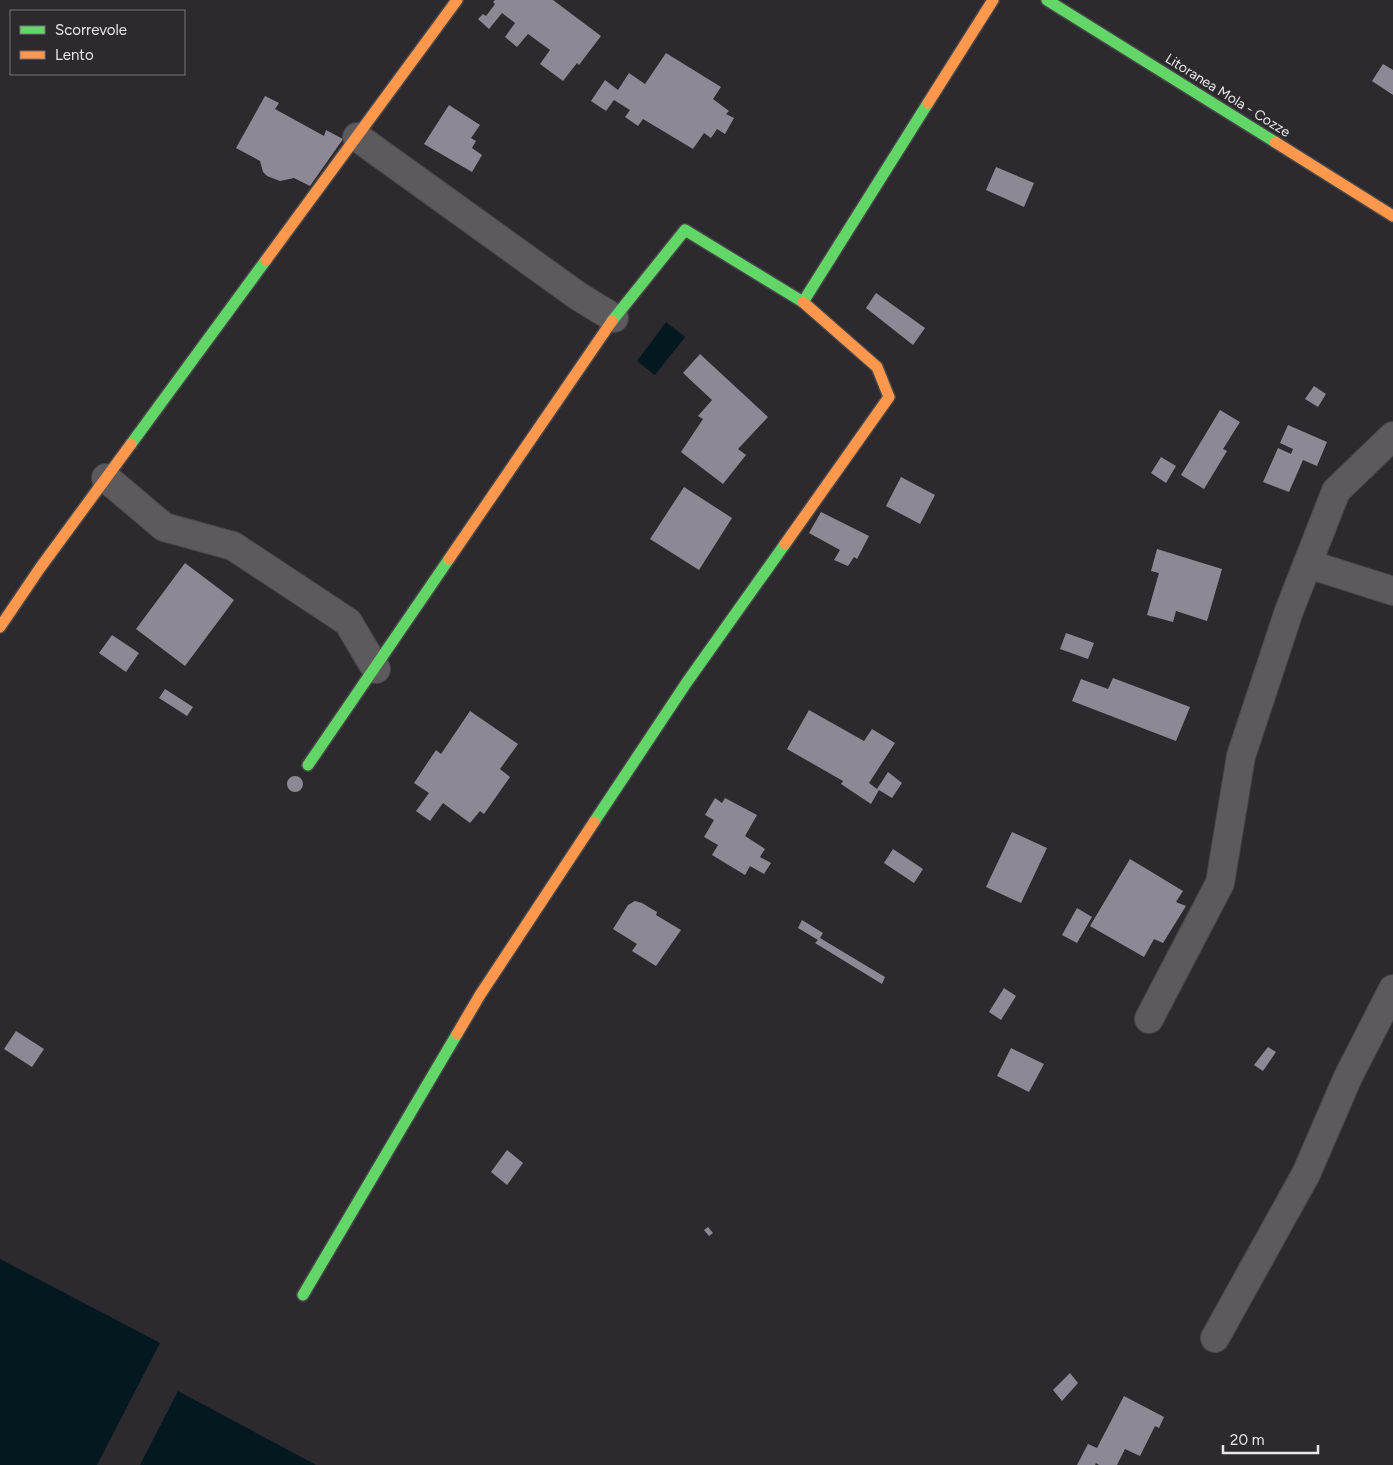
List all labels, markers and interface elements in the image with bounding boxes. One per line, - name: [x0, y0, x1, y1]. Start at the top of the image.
- legend: [10, 10, 185, 75]
- text: Scorrevole: [55, 21, 127, 39]
- text: Lento: [55, 46, 94, 64]
- street label: Litoranea Mola - Cozze: [1162, 50, 1294, 141]
- scale bar: [1223, 1422, 1318, 1454]
- text: 20 m: [1230, 1431, 1264, 1449]

